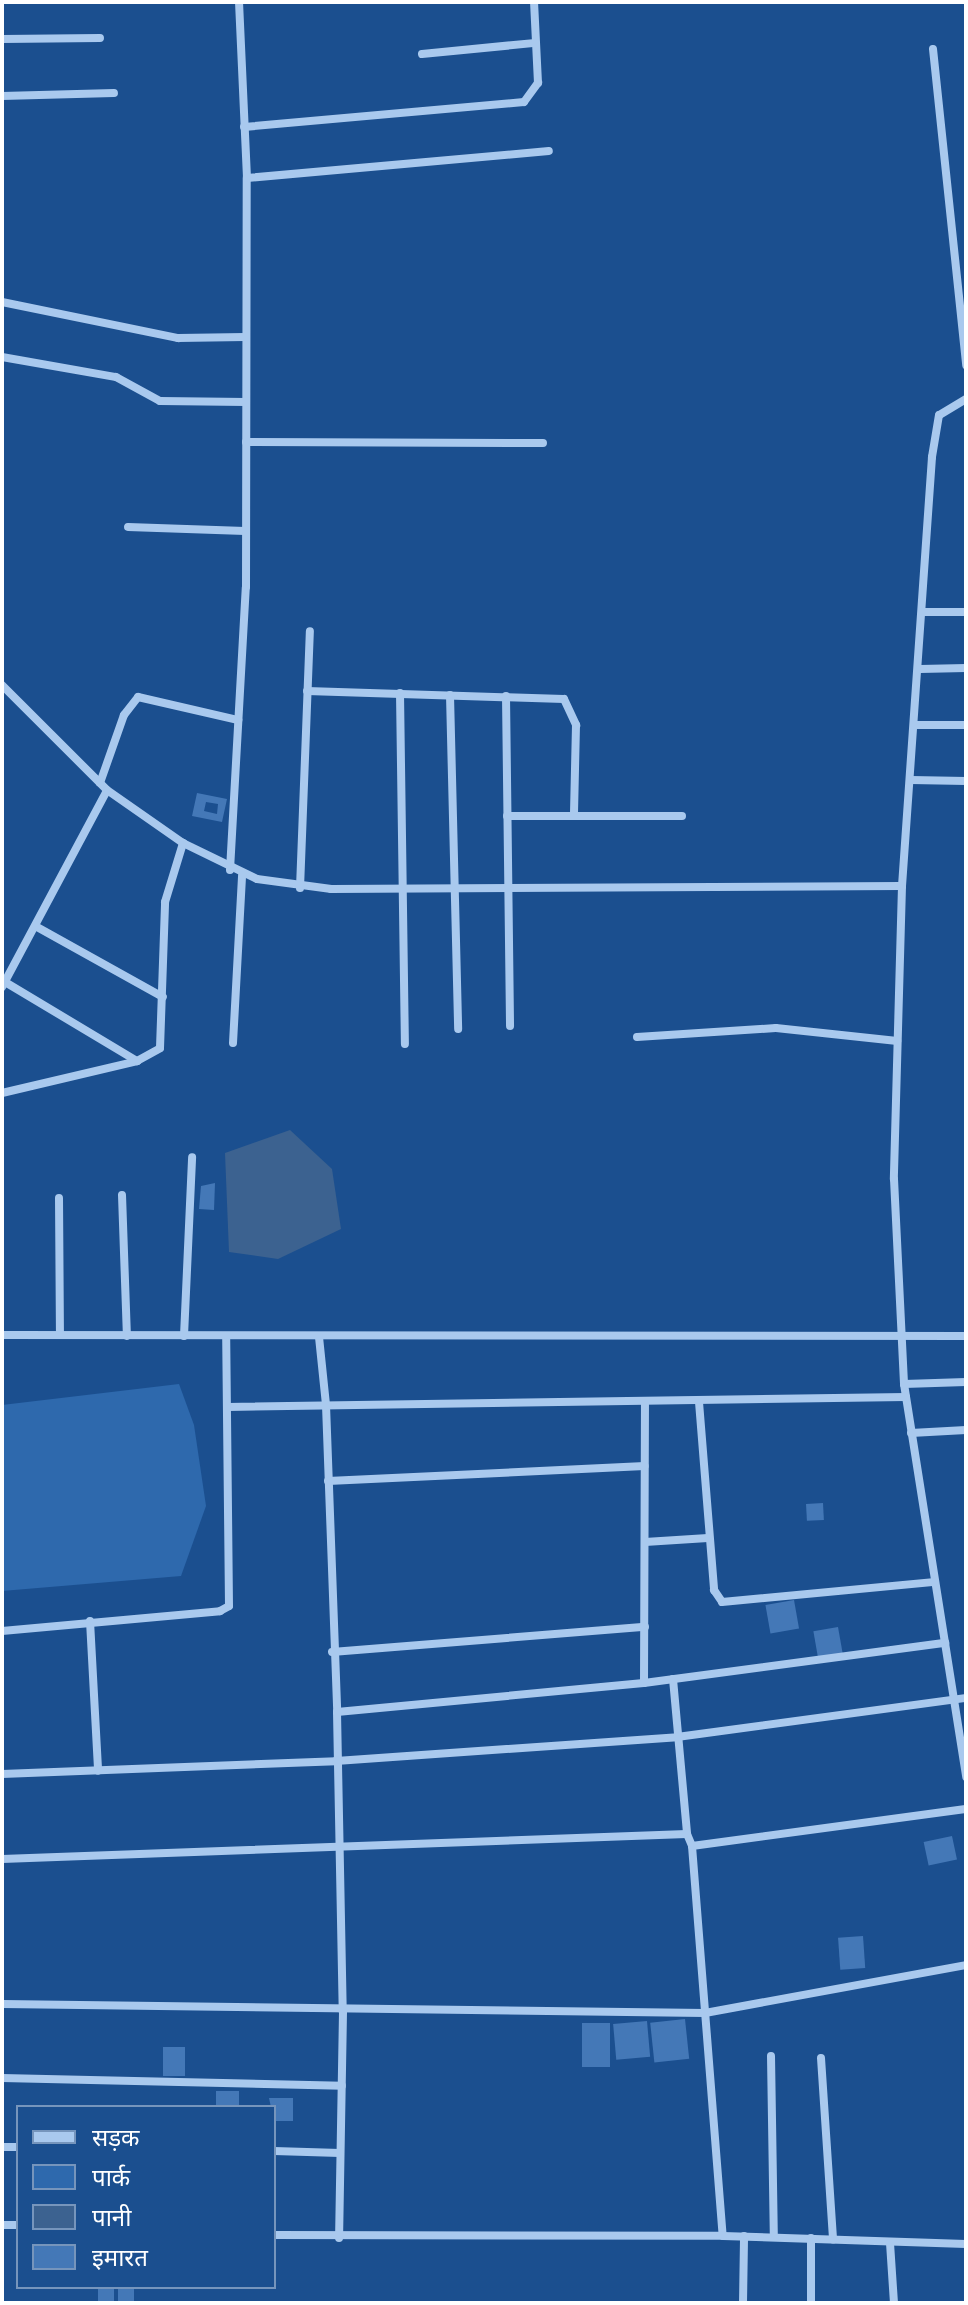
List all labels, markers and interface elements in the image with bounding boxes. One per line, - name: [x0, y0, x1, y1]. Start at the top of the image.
- legend: [16, 2105, 276, 2289]
- text: सड़क: [92, 2119, 140, 2155]
- text: पार्क: [92, 2159, 130, 2195]
- text: पानी: [92, 2199, 131, 2235]
- text: इमारत: [92, 2239, 148, 2275]

